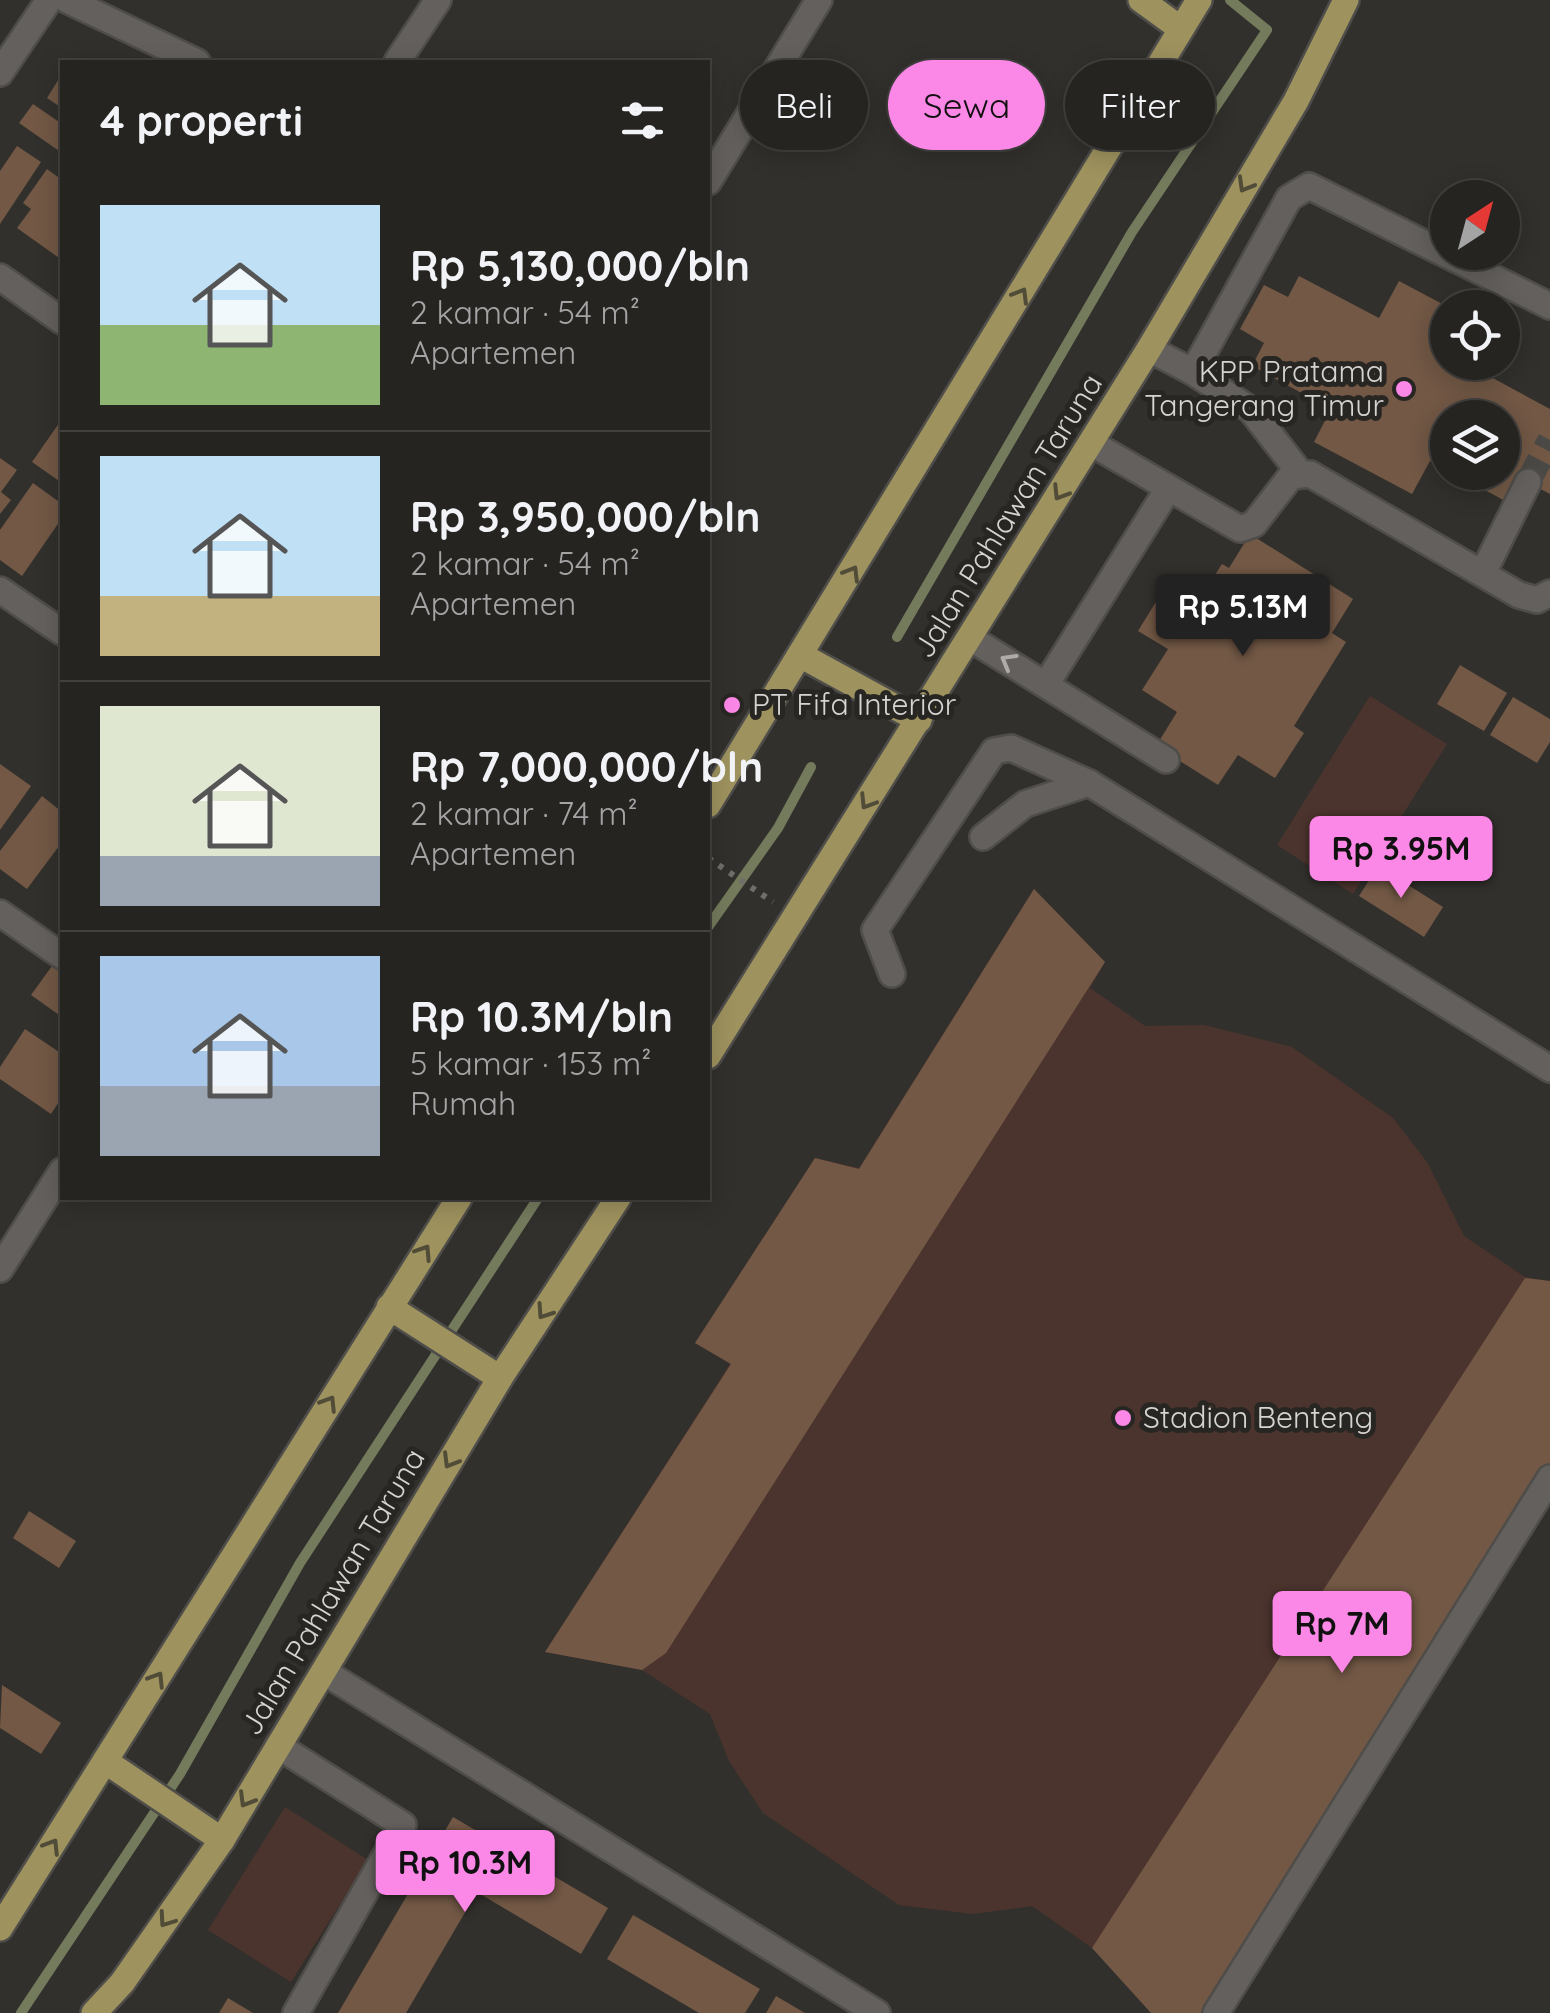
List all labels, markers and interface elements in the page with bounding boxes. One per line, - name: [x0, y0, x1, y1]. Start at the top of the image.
- chip: Beli: [740, 60, 868, 150]
- chip: Sewa: [888, 60, 1045, 150]
- chip: Filter: [1065, 60, 1215, 150]
- icon: filters: [615, 93, 670, 148]
- text: 4 properti: [100, 94, 303, 147]
- one-way arrow: [1238, 174, 1257, 192]
- north arrow: [1430, 180, 1520, 270]
- map controls: [1430, 180, 1520, 490]
- text: Rp 5,130,000/bln: [410, 239, 750, 292]
- icon: home: [180, 245, 300, 365]
- one-way arrow: [1009, 288, 1028, 306]
- button: locate: [1430, 290, 1520, 380]
- text: 2 kamar · 54 m²: [410, 292, 640, 332]
- text: Apartemen: [410, 332, 576, 372]
- place label: KPP Pratama Tangerang Timur: [1144, 352, 1384, 424]
- street label: Jalan Pahlawan Taruna: [904, 366, 1110, 664]
- marker: KPP Pratama Tangerang Timur: [1393, 378, 1415, 400]
- button: layers: [1430, 400, 1520, 490]
- one-way arrow: [1053, 482, 1072, 500]
- text: Rp 3,950,000/bln: [410, 490, 760, 543]
- icon: home: [180, 496, 300, 616]
- text: 2 kamar · 54 m²: [410, 543, 640, 583]
- one-way arrow: [840, 566, 859, 584]
- pin: Rp 5.13M: [1140, 574, 1346, 659]
- text: Apartemen: [410, 583, 576, 623]
- text: Rp 5.13M: [1178, 586, 1308, 626]
- one-way arrow: [1001, 653, 1019, 673]
- place label: PT Fifa Interior: [752, 685, 957, 723]
- marker: PT Fifa Interior: [721, 694, 743, 716]
- text: Rp 7,000,000/bln: [410, 740, 763, 793]
- icon: home: [180, 746, 300, 866]
- one-way arrow: [861, 792, 880, 810]
- text: 2 kamar · 74 m²: [410, 793, 638, 833]
- pin: Rp 3.95M: [1298, 816, 1504, 901]
- text: Rp 3.95M: [1331, 828, 1471, 868]
- text: Apartemen: [410, 833, 576, 873]
- text: Rp 10.3M/bln: [410, 990, 673, 1043]
- icon: home: [180, 996, 300, 1116]
- text: 5 kamar · 153 m²: [410, 1043, 651, 1083]
- text: Rumah: [410, 1083, 516, 1123]
- one-way arrow: [411, 1245, 430, 1263]
- one-way arrow: [538, 1300, 556, 1319]
- one-way arrow: [316, 1396, 335, 1414]
- place label: Stadion Benteng: [1143, 1398, 1373, 1436]
- marker: Stadion Benteng: [1112, 1407, 1134, 1429]
- street label: Jalan Pahlawan Taruna: [231, 1441, 433, 1742]
- one-way arrow: [443, 1450, 462, 1468]
- pin: Rp 7M: [1272, 1591, 1412, 1676]
- text: Rp 7M: [1295, 1603, 1389, 1643]
- one-way arrow: [145, 1672, 164, 1690]
- one-way arrow: [239, 1789, 258, 1807]
- pin: Rp 10.3M: [362, 1830, 568, 1915]
- one-way arrow: [40, 1838, 59, 1856]
- text: Rp 10.3M: [398, 1842, 532, 1882]
- one-way arrow: [160, 1909, 178, 1927]

